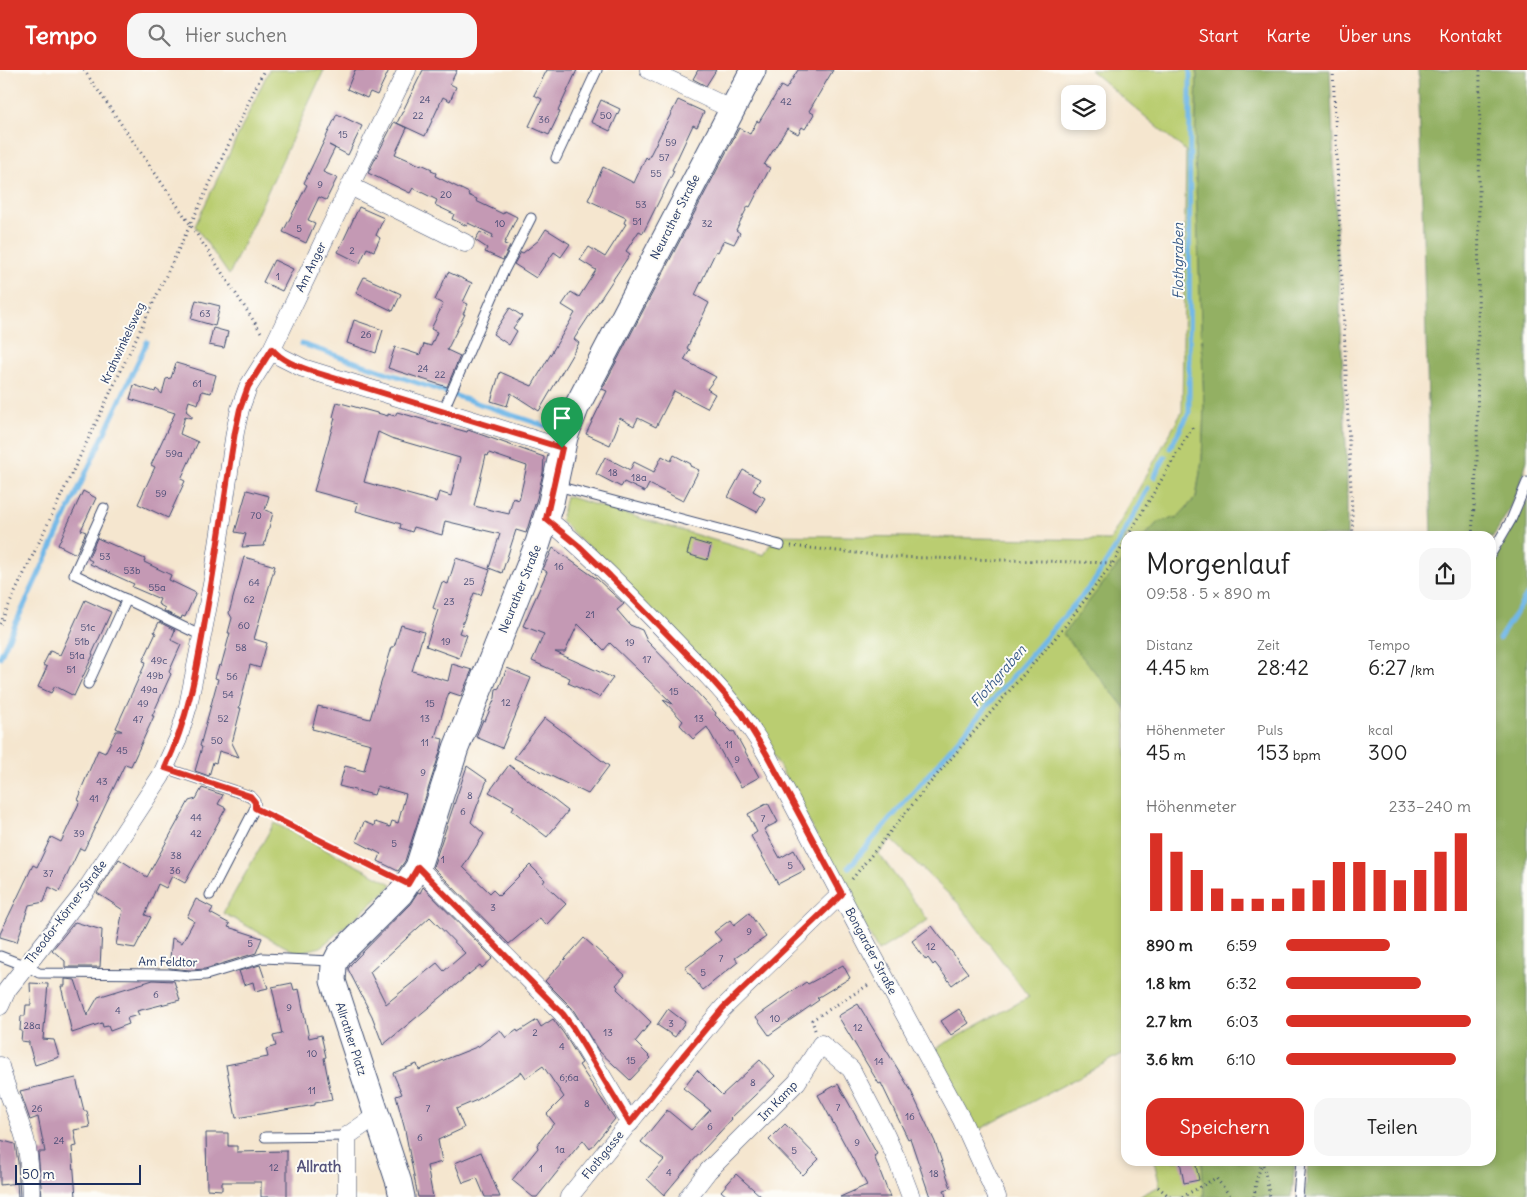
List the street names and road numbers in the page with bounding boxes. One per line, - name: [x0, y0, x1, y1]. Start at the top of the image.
- street label: Neurather Straße: [647, 172, 702, 262]
- street label: Am Anger: [292, 239, 329, 294]
- street label: Krahwinkelsweg: [97, 300, 148, 386]
- street label: Neurather Straße: [495, 543, 544, 635]
- street label: Theodor-Körner-Straße: [22, 857, 109, 967]
- street label: Bongarder Straße: [842, 905, 901, 997]
- street label: Am Feldtor: [138, 953, 198, 970]
- street label: Allrather Platz: [333, 1000, 370, 1078]
- street label: Im Kamp: [755, 1077, 801, 1124]
- street label: Flothgasse: [579, 1127, 627, 1182]

